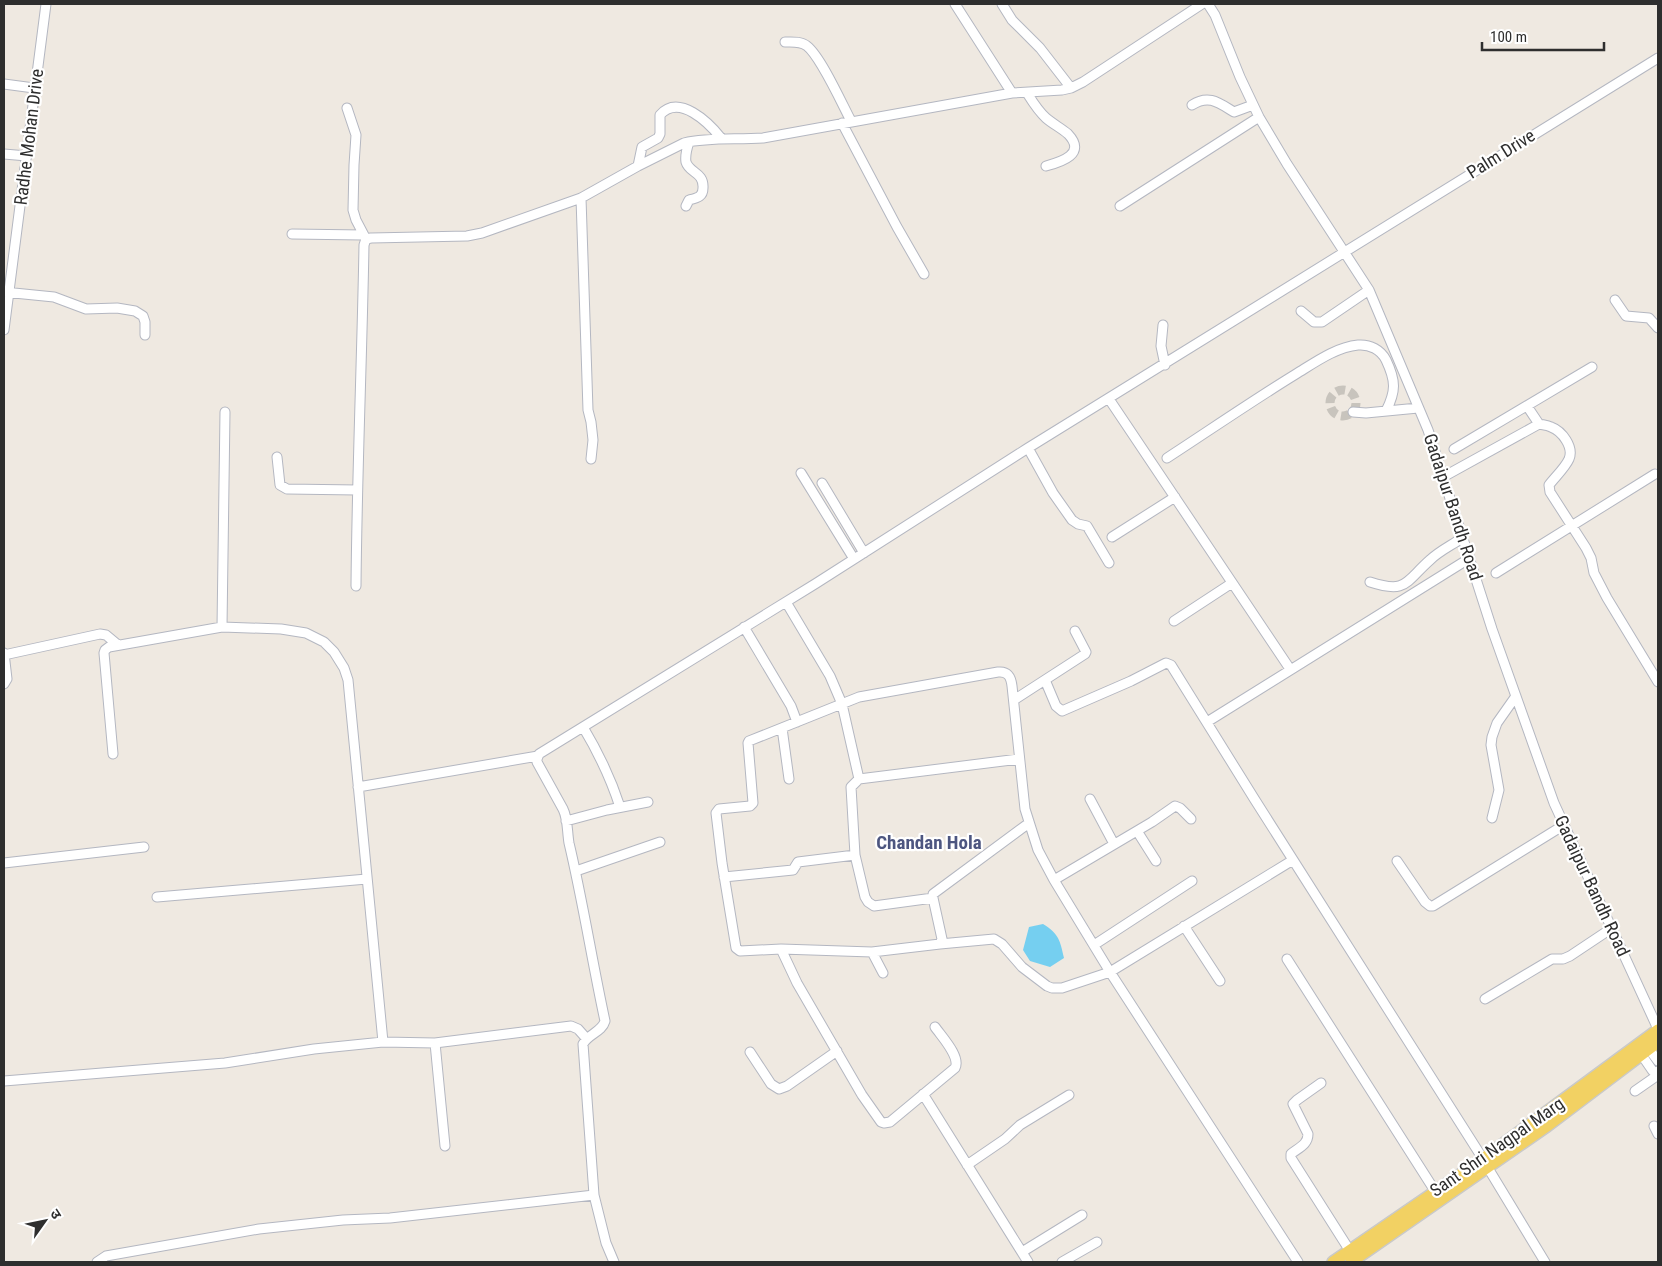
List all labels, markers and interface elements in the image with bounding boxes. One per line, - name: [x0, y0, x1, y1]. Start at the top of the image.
- scale bar: [1482, 20, 1604, 52]
- text: 100 m: [1490, 28, 1527, 46]
- street label: Radhe Mohan Drive: [10, 68, 47, 206]
- street label: Palm Drive: [1463, 124, 1539, 183]
- street label: Gadaipur Bandh Road: [1420, 431, 1487, 583]
- street label: Gadaipur Bandh Road: [1551, 812, 1634, 960]
- district label: Chandan Hola: [876, 831, 982, 854]
- street label: Sant Shri Nagpal Marg: [1426, 1092, 1568, 1201]
- north arrow: [20, 1196, 70, 1246]
- text: उ: [47, 1206, 65, 1222]

